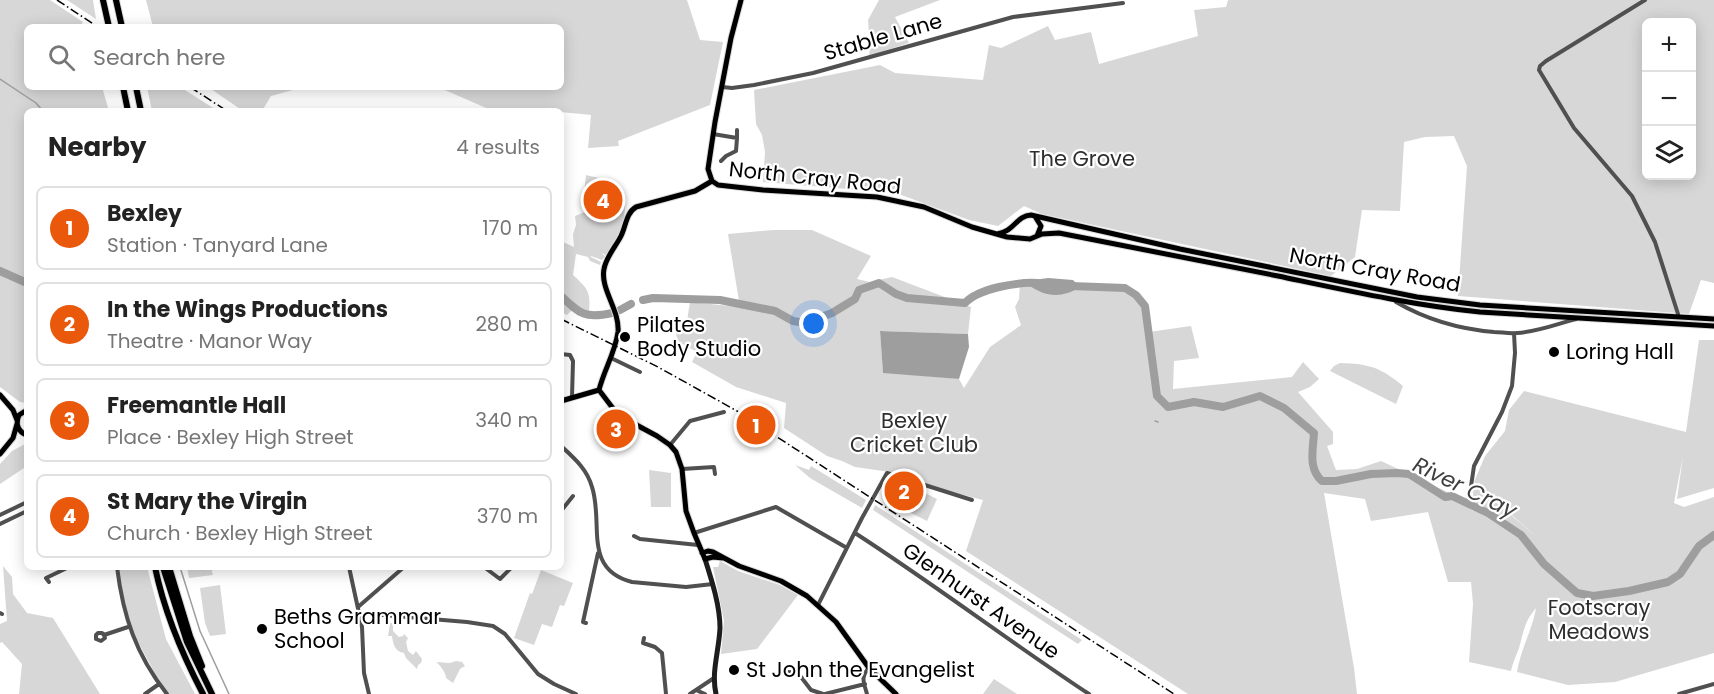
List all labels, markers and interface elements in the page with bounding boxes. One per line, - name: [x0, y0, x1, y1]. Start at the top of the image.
- street label: Stable Lane: [820, 6, 945, 67]
- map controls: [1642, 18, 1696, 180]
- button: +: [1642, 18, 1696, 72]
- search box: [24, 24, 564, 90]
- icon: search: [45, 41, 78, 74]
- text: Search here: [93, 42, 226, 73]
- button: −: [1642, 72, 1696, 126]
- button: layers: [1642, 126, 1696, 180]
- text: Nearby: [48, 129, 146, 165]
- text: 4 results: [456, 133, 540, 161]
- park label: The Grove: [1029, 144, 1135, 173]
- street label: North Cray Road: [728, 154, 903, 201]
- pin: 4: [584, 178, 622, 222]
- text: Bexley: [107, 198, 182, 229]
- text: 1: [66, 214, 73, 242]
- text: 170 m: [482, 214, 538, 242]
- text: Station · Tanyard Lane: [107, 231, 328, 259]
- street label: North Cray Road: [1287, 240, 1463, 299]
- text: In the Wings Productions: [107, 294, 388, 325]
- your location: [799, 309, 828, 338]
- text: 2: [64, 310, 75, 338]
- text: 280 m: [475, 310, 538, 338]
- place label: Pilates Body Studio: [637, 310, 761, 363]
- text: Theatre · Manor Way: [107, 327, 312, 355]
- marker: Pilates Body Studio: [618, 330, 632, 344]
- place label: Loring Hall: [1566, 337, 1674, 366]
- marker: Loring Hall: [1547, 345, 1561, 359]
- text: Freemantle Hall: [107, 390, 286, 421]
- pin: 1: [736, 402, 776, 448]
- text: 3: [63, 406, 76, 434]
- text: 340 m: [475, 406, 538, 434]
- pin: 3: [596, 406, 636, 452]
- park label: Bexley Cricket Club: [850, 406, 978, 459]
- text: Place · Bexley High Street: [107, 423, 354, 451]
- water label: River Cray: [1408, 449, 1523, 527]
- pin: 2: [884, 468, 924, 514]
- text: St Mary the Virgin: [107, 486, 307, 517]
- text: 4: [63, 502, 76, 530]
- text: 370 m: [477, 502, 538, 530]
- text: Church · Bexley High Street: [107, 519, 373, 547]
- street label: Glenhurst Avenue: [897, 535, 1066, 666]
- park label: Footscray Meadows: [1548, 593, 1651, 646]
- place label: Beths Grammar School: [274, 602, 441, 655]
- marker: Beths Grammar School: [255, 622, 269, 636]
- place label: St John the Evangelist: [746, 655, 975, 684]
- marker: St John the Evangelist: [727, 663, 741, 677]

